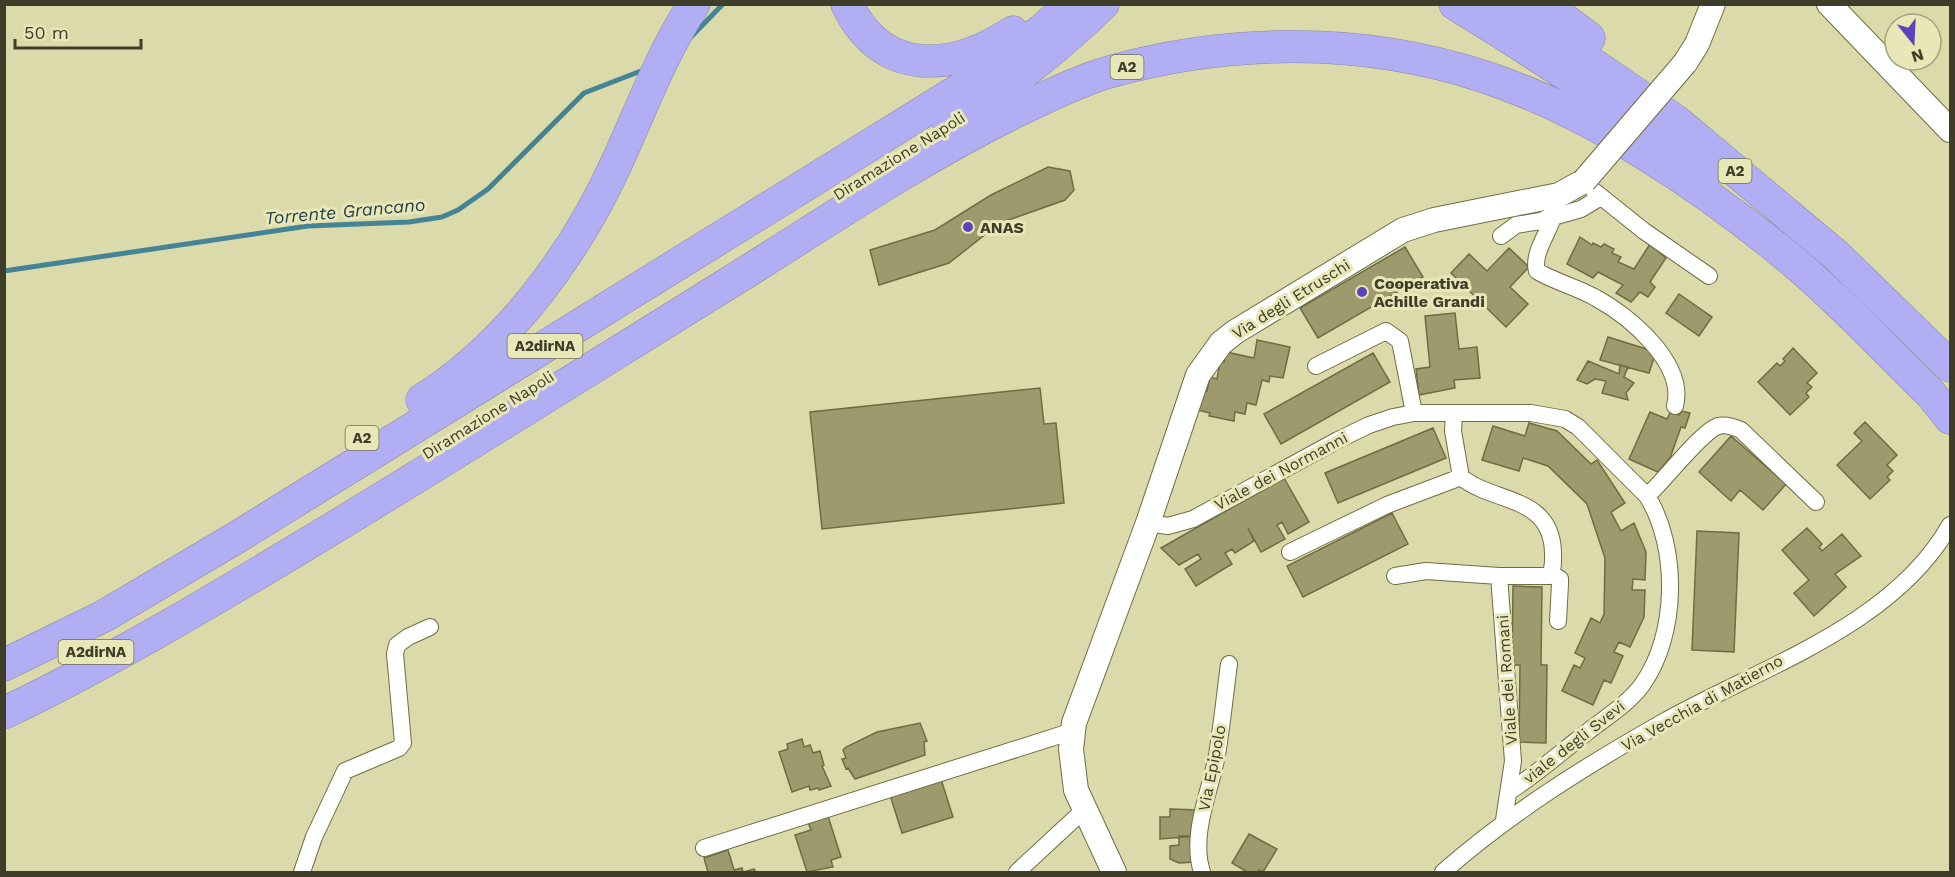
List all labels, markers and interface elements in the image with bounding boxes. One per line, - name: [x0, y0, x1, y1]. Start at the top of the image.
- scale bar: [15, 12, 141, 50]
- north arrow: [1883, 12, 1943, 72]
- text: 50 m: [24, 22, 69, 43]
- text: N: [1909, 45, 1926, 67]
- road number: A2: [1110, 55, 1144, 79]
- street label: Diramazione Napoli: [830, 108, 968, 204]
- road number: A2: [1718, 159, 1752, 183]
- water label: Torrente Grancano: [264, 194, 426, 228]
- place label: ANAS: [980, 218, 1024, 237]
- marker: ANAS: [961, 220, 975, 234]
- street label: Via degli Etruschi: [1228, 255, 1354, 343]
- place label: Cooperativa Achille Grandi: [1374, 274, 1485, 311]
- marker: Cooperativa Achille Grandi: [1355, 285, 1369, 299]
- road number: A2dirNA: [508, 334, 582, 358]
- street label: Diramazione Napoli: [419, 367, 557, 463]
- road number: A2: [346, 426, 378, 450]
- street label: Viale dei Normanni: [1211, 428, 1351, 514]
- street label: Viale dei Romani: [1493, 614, 1521, 746]
- road number: A2dirNA: [58, 640, 134, 664]
- street label: Via Vecchia di Matierno: [1618, 651, 1786, 755]
- street label: viale degli Svevi: [1519, 696, 1629, 788]
- street label: Via Epipolo: [1194, 723, 1230, 813]

